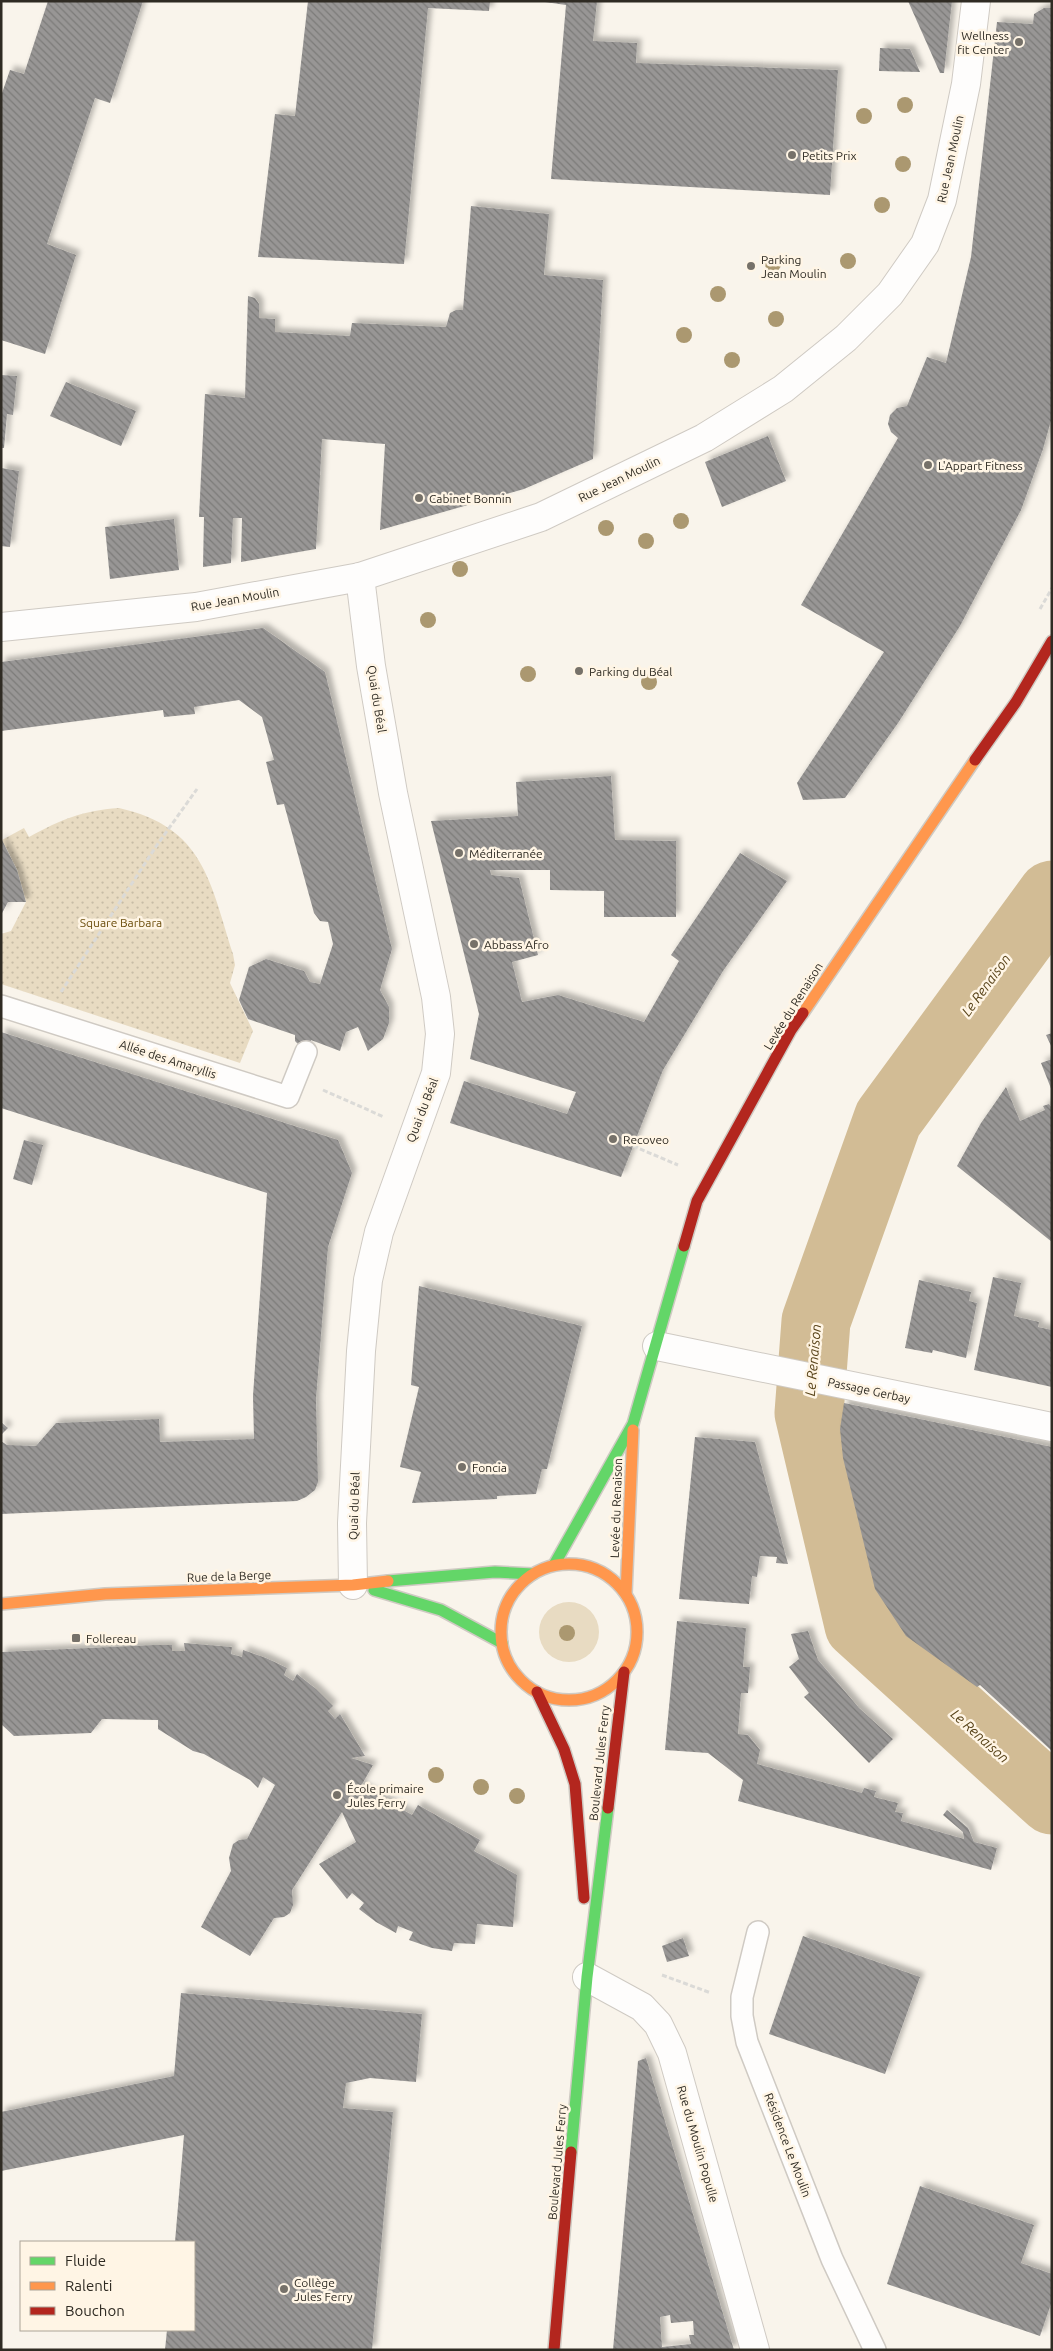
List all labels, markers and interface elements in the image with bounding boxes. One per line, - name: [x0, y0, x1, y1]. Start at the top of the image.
- place label: Wellness fit Center: [957, 29, 1009, 56]
- marker: Wellness fit Center: [1013, 36, 1025, 48]
- street label: Rue Jean Moulin: [934, 114, 966, 204]
- marker: Petits Prix: [786, 149, 798, 161]
- place label: Petits Prix: [802, 149, 857, 162]
- place label: Parking Jean Moulin: [761, 253, 827, 280]
- marker: Parking Jean Moulin: [745, 260, 757, 272]
- street label: Rue Jean Moulin: [576, 454, 662, 504]
- marker: L'Appart Fitness: [922, 459, 934, 471]
- place label: L'Appart Fitness: [938, 459, 1023, 472]
- marker: Cabinet Bonnin: [413, 492, 425, 504]
- place label: Cabinet Bonnin: [429, 492, 512, 505]
- street label: Rue Jean Moulin: [190, 585, 280, 613]
- street label: Quai du Béal: [365, 664, 389, 734]
- marker: Parking du Béal: [573, 665, 585, 677]
- place label: Parking du Béal: [589, 665, 672, 678]
- marker: Méditerranée: [453, 847, 465, 859]
- place label: Méditerranée: [469, 847, 543, 860]
- park label: Square Barbara: [80, 916, 162, 929]
- marker: Abbass Afro: [468, 938, 480, 950]
- place label: Abbass Afro: [484, 938, 549, 951]
- water label: Le Renaison: [958, 951, 1014, 1019]
- street label: Levée du Renaison: [761, 960, 825, 1052]
- street label: Allée des Amaryllis: [118, 1037, 218, 1081]
- street label: Quai du Béal: [404, 1076, 440, 1144]
- marker: Recoveo: [607, 1133, 619, 1145]
- place label: Recoveo: [623, 1133, 669, 1146]
- water label: Le Renaison: [802, 1323, 824, 1397]
- street label: Passage Gerbay: [826, 1375, 912, 1405]
- street label: Levée du Renaison: [608, 1458, 624, 1558]
- marker: Foncia: [456, 1461, 468, 1473]
- place label: Foncia: [472, 1461, 507, 1474]
- street label: Quai du Béal: [346, 1472, 362, 1540]
- street label: Rue de la Berge: [187, 1568, 271, 1584]
- marker: Follereau: [70, 1632, 82, 1644]
- place label: Follereau: [86, 1632, 136, 1645]
- street label: Boulevard Jules Ferry: [586, 1704, 612, 1821]
- water label: Le Renaison: [948, 1706, 1012, 1766]
- place label: École primaire Jules Ferry: [347, 1782, 424, 1809]
- marker: École primaire Jules Ferry: [331, 1789, 343, 1801]
- street label: Rue du Moulin Populle: [675, 2084, 721, 2204]
- street label: Résidence Le Moulin: [762, 2091, 814, 2199]
- street label: Boulevard Jules Ferry: [545, 2103, 569, 2220]
- legend: [20, 2241, 195, 2331]
- text: Fluide: [65, 2252, 106, 2269]
- place label: Collège Jules Ferry: [294, 2276, 353, 2303]
- text: Ralenti: [65, 2277, 112, 2294]
- marker: Collège Jules Ferry: [278, 2283, 290, 2295]
- text: Bouchon: [65, 2302, 125, 2319]

